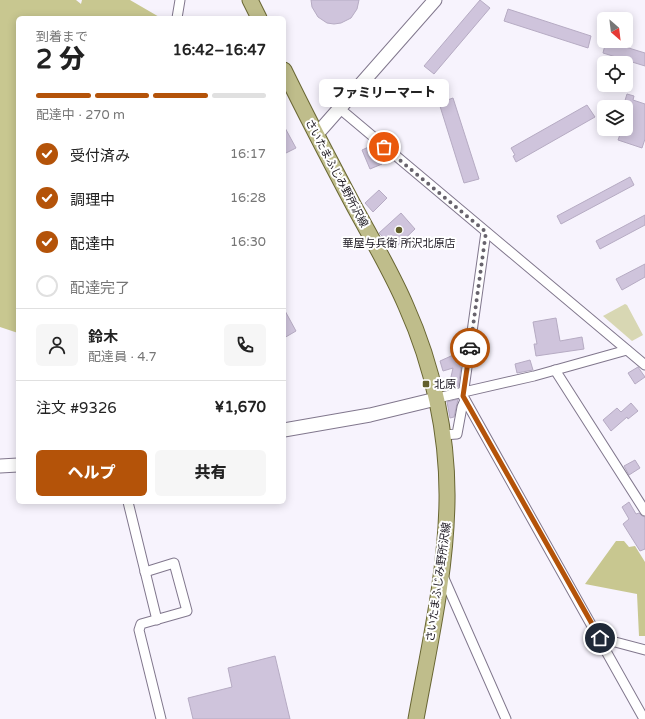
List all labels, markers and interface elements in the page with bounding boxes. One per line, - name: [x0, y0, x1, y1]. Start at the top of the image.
- north arrow: [597, 12, 633, 48]
- map controls: [597, 12, 633, 136]
- text: 到着まで: [36, 29, 88, 45]
- text: 16:42–16:47: [173, 41, 266, 59]
- text: 2 分: [36, 44, 85, 75]
- button: locate: [597, 56, 633, 92]
- callout: ファミリーマート: [319, 79, 449, 107]
- text: ファミリーマート: [332, 85, 436, 101]
- button: layers: [597, 100, 633, 136]
- text: 配達中 · 270 m: [36, 107, 125, 123]
- street label: さいたまふじみ野所沢線: [302, 117, 371, 230]
- pin: [367, 130, 401, 164]
- icon: bag: [373, 136, 395, 158]
- icon: check: [36, 143, 58, 165]
- text: 16:17: [230, 146, 266, 162]
- text: 受付済み: [70, 147, 130, 165]
- icon: check: [36, 187, 58, 209]
- text: 16:28: [230, 190, 266, 206]
- text: 調理中: [70, 191, 115, 209]
- marker: 華屋与兵衛 所沢北原店: [394, 225, 404, 235]
- icon: check: [36, 231, 58, 253]
- text: 16:30: [230, 234, 266, 250]
- text: 配達中: [70, 235, 115, 253]
- place label: 華屋与兵衛 所沢北原店: [343, 237, 455, 250]
- text: 配達完了: [70, 279, 130, 297]
- button: person: [36, 324, 78, 366]
- button: phone: [224, 324, 266, 366]
- text: 鈴木: [88, 328, 118, 346]
- courier: [450, 328, 490, 368]
- icon: car: [459, 337, 481, 359]
- text: 配達員 · 4.7: [88, 349, 157, 365]
- place label: 北原: [434, 378, 456, 391]
- marker: 北原: [421, 379, 431, 389]
- text: ¥1,670: [215, 398, 266, 416]
- text: 注文 #9326: [36, 399, 117, 417]
- button: ヘルプ: [36, 450, 147, 496]
- button: 共有: [155, 450, 266, 496]
- street label: さいたまふじみ野所沢線: [424, 521, 453, 643]
- pin: [583, 621, 617, 655]
- icon: home: [589, 627, 611, 649]

